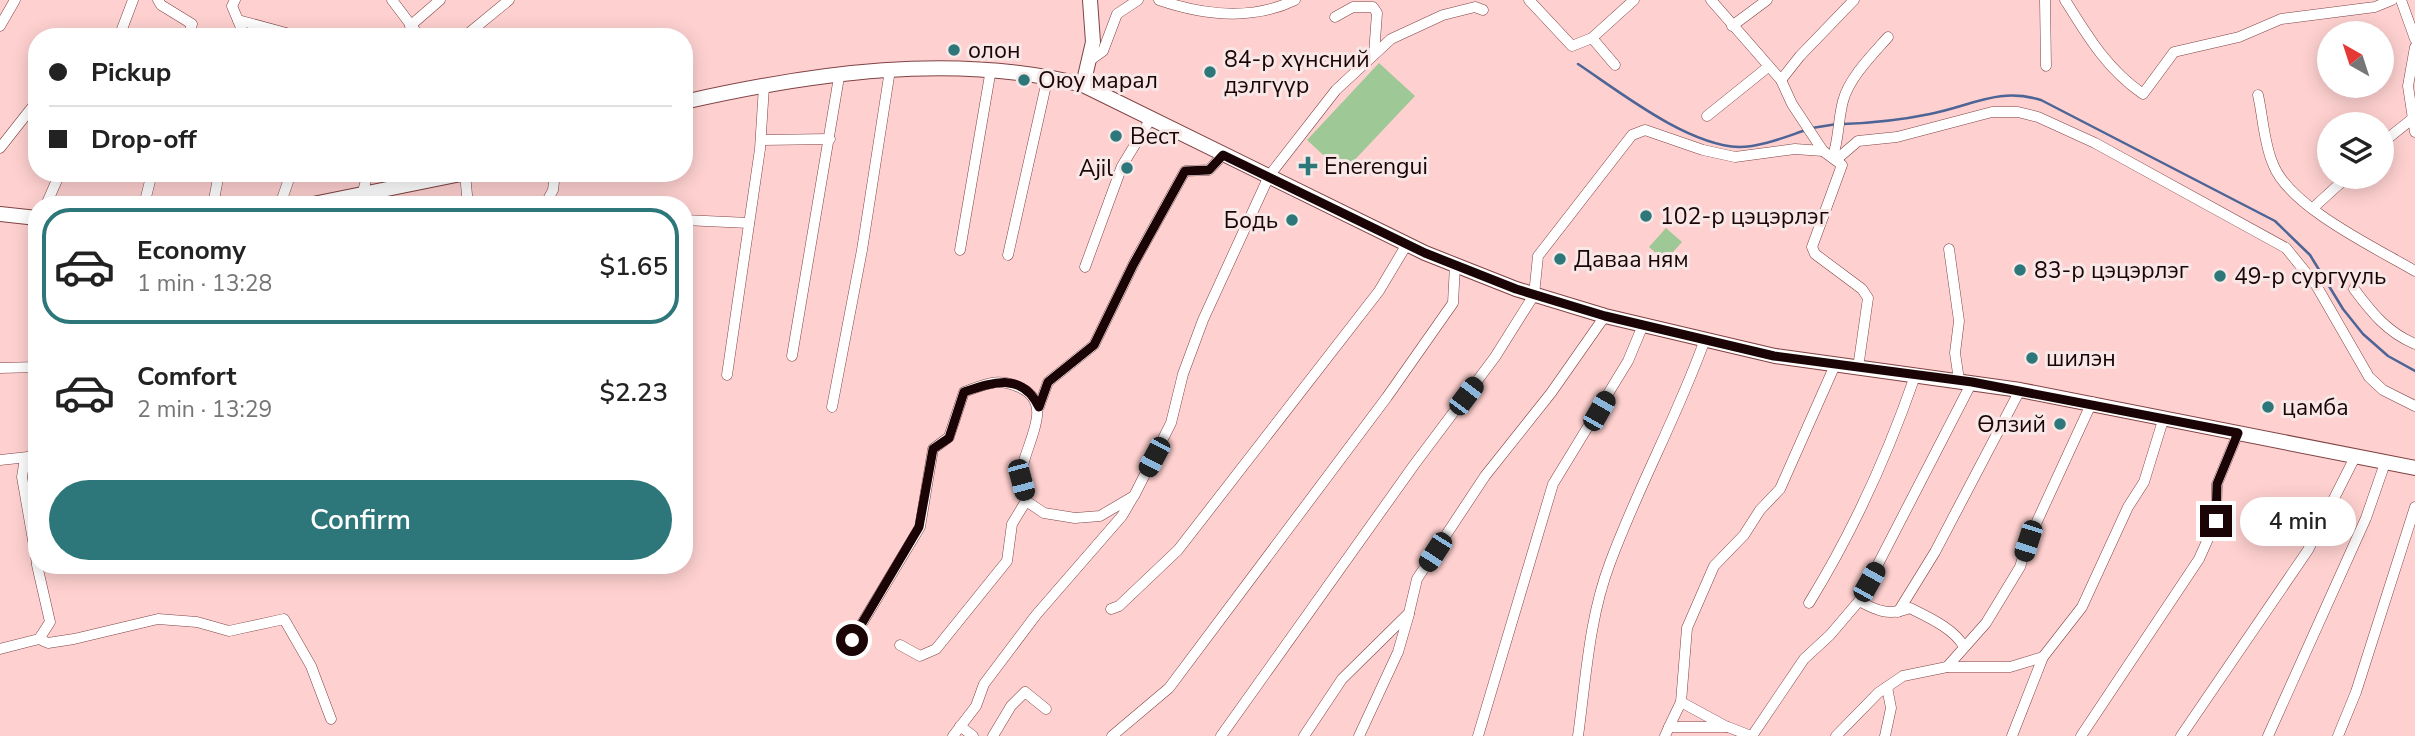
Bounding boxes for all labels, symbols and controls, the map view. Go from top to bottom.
north arrow [2317,21,2394,98]
map controls [2317,21,2394,189]
place label: олон [968,35,1021,66]
marker: олон [946,42,962,58]
place label: 84-р хүнсний дэлгүүр [1224,44,1370,101]
text: Pickup [91,55,171,90]
marker: 84-р хүнсний дэлгүүр [1202,64,1218,80]
place label: Оюу марал [1038,65,1158,96]
marker: Оюу марал [1016,72,1032,88]
button: layers [2317,112,2394,189]
place label: Вест [1130,121,1180,152]
text: Drop-off [91,122,197,157]
marker: Вест [1108,128,1124,144]
place label: Enerengui [1324,151,1428,182]
place label: Ajil [1079,153,1113,184]
marker: Enerengui [1298,156,1318,176]
marker: Ajil [1119,160,1135,176]
place label: 102-р цэцэрлэг [1660,201,1829,232]
place label: Бодь [1224,205,1278,236]
marker: 102-р цэцэрлэг [1638,208,1654,224]
marker: Бодь [1284,212,1300,228]
text: Economy [137,233,246,268]
icon: car [53,235,116,298]
place label: Даваа ням [1574,244,1689,275]
text: $1.65 [599,249,668,284]
marker: Даваа ням [1552,251,1568,267]
place label: 83-р цэцэрлэг [2034,255,2189,286]
place label: 49-р сургууль [2234,261,2386,292]
marker: 83-р цэцэрлэг [2012,262,2028,278]
text: 1 min · 13:28 [137,268,272,299]
marker: 49-р сургууль [2212,268,2228,284]
place label: шилэн [2046,343,2116,374]
marker: шилэн [2024,350,2040,366]
text: Comfort [137,359,237,394]
icon: car [53,361,116,424]
car [1445,373,1488,419]
text: $2.23 [599,375,668,410]
car [1580,388,1619,434]
place label: цамба [2282,392,2349,423]
text: 2 min · 13:29 [137,394,272,425]
marker: цамба [2260,399,2276,415]
place label: Өлзий [1977,409,2046,440]
marker: Өлзий [2052,416,2068,432]
car [1135,434,1174,480]
car [1006,457,1037,503]
button: Confirm [49,480,672,560]
callout: 4 min [2240,496,2356,546]
route end [2200,505,2232,537]
text: 4 min [2269,506,2327,537]
car [2012,518,2045,564]
car [1415,529,1456,575]
car [1850,559,1889,605]
route start [836,624,868,656]

